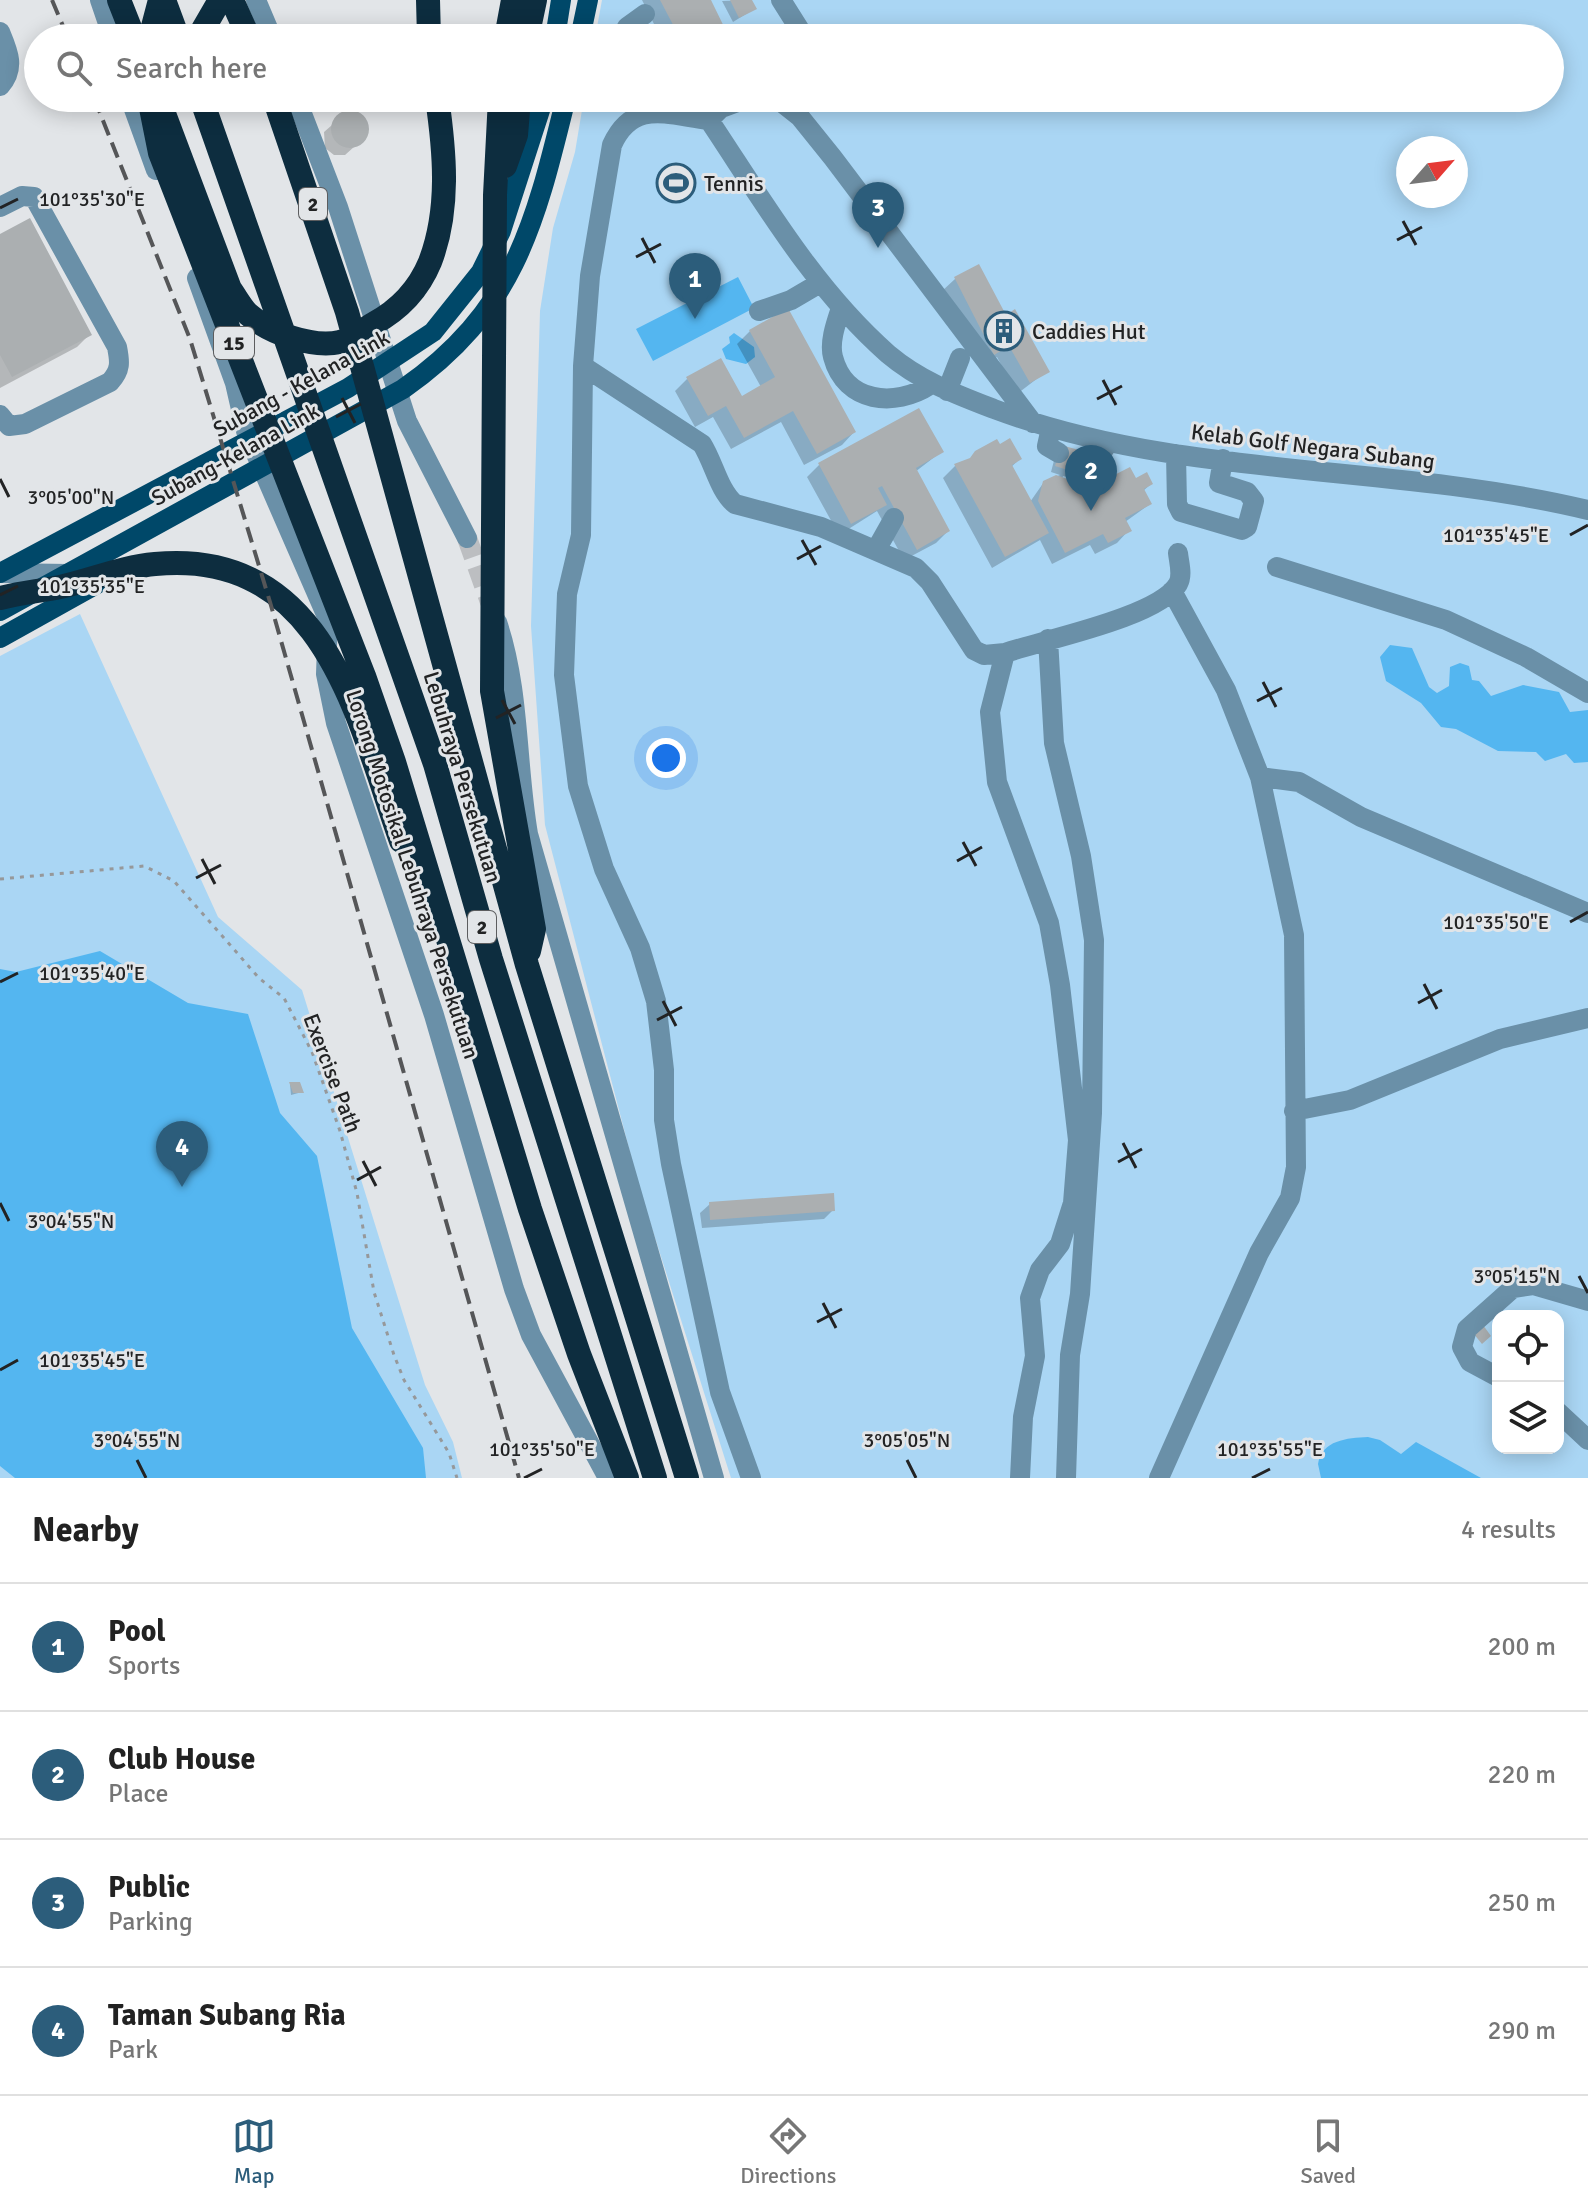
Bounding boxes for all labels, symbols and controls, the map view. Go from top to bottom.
search box [24,24,1564,112]
icon: search [52,46,96,90]
text: Search here [116,50,267,87]
north arrow [1396,136,1468,208]
sports icon: Tennis [655,162,697,204]
place label: Tennis [704,170,764,197]
pin: 3 [852,182,904,248]
text: 101°35'30"E [39,187,145,212]
road number: 2 [299,188,327,220]
pin: 1 [669,253,721,319]
building icon: Caddies Hut [983,310,1025,352]
place label: Caddies Hut [1032,318,1146,345]
street label: Subang - Kelana Link [208,324,394,443]
road number: 15 [214,327,254,359]
street label: Subang-Kelana Link [147,397,324,512]
street label: Kelab Golf Negara Subang [1190,418,1436,475]
pin: 2 [1065,445,1117,511]
text: 3°05'00"N [28,485,114,510]
text: 101°35'45"E [1443,523,1549,548]
text: 101°35'35"E [39,574,145,599]
street label: Lebuhraya Persekutuan [418,668,508,886]
street label: Lorong Motosikal Lebuhraya Persekutuan [340,686,485,1062]
your location [646,738,686,778]
text: 101°35'50"E [1443,910,1549,935]
road number: 2 [468,911,496,943]
text: 101°35'40"E [39,961,145,986]
street label: Exercise Path [297,1010,368,1137]
pin: 4 [156,1121,208,1187]
text: 3°04'55"N [28,1209,114,1234]
text: 3°05'15"N [1474,1264,1560,1289]
map controls [1492,1310,1564,1454]
button: locate [1492,1310,1564,1382]
text: 101°35'45"E [39,1348,145,1373]
button: layers [1492,1382,1564,1454]
text: 3°04'55"N [94,1428,180,1453]
text: 3°05'05"N [864,1428,950,1453]
text: 101°35'50"E [489,1437,595,1462]
text: 101°35'55"E [1217,1437,1323,1462]
text: Nearby [32,1509,139,1551]
text: 4 results [1461,1514,1556,1546]
text: Pool [108,1613,166,1650]
text: 1 [51,1631,65,1663]
text: 200 m [1487,1631,1556,1663]
text: Sports [108,1650,180,1682]
text: Club House [108,1741,255,1778]
text: 2 [51,1759,65,1791]
text: 220 m [1487,1759,1556,1791]
text: Place [108,1778,169,1810]
text: Public [108,1869,190,1906]
text: 3 [51,1887,65,1919]
text: 250 m [1487,1887,1556,1919]
text: Parking [108,1906,193,1938]
text: Taman Subang Ria [108,1997,346,2034]
text: 4 [51,2015,65,2047]
text: 290 m [1487,2015,1556,2047]
text: Park [108,2034,158,2066]
tab: Map [232,2114,276,2189]
tab: Directions [740,2114,836,2189]
tab: Saved [1301,2114,1356,2189]

